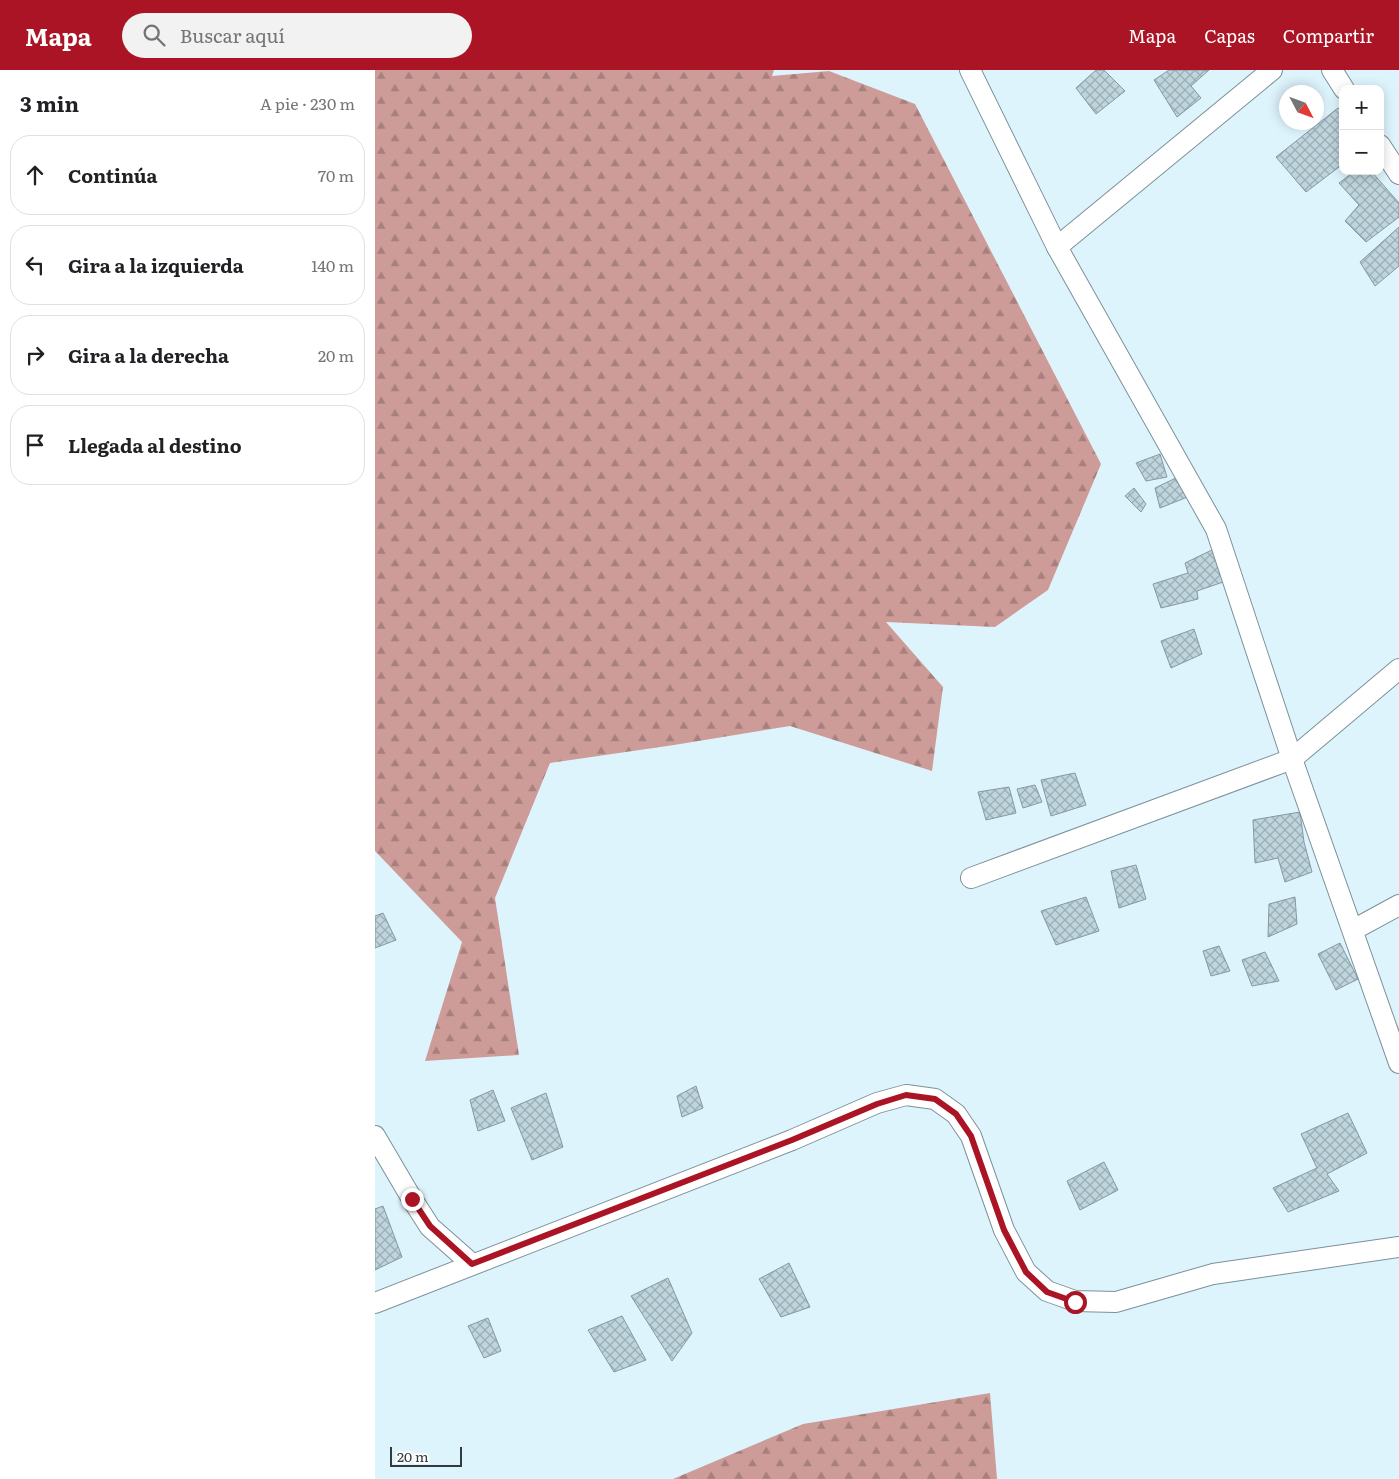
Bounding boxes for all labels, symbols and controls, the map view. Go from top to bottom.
search box [122,13,472,58]
text: Mapa [25,18,92,53]
icon: search [140,21,168,49]
text: Buscar aquí [180,21,285,49]
text: Mapa [1128,22,1176,49]
text: Capas [1204,22,1255,49]
text: Compartir [1283,22,1374,49]
north arrow [1279,85,1324,130]
map controls [1339,85,1384,175]
button: + [1339,85,1384,130]
text: 3 min [20,87,79,118]
text: A pie · 230 m [260,91,355,115]
button: − [1339,130,1384,175]
icon: ahead [21,161,49,189]
text: Continúa [68,161,158,189]
text: 70 m [318,163,354,187]
icon: left [21,251,49,279]
text: Gira a la izquierda [68,251,244,279]
text: 140 m [311,253,354,277]
icon: right [21,341,49,369]
text: Gira a la derecha [68,341,229,369]
text: 20 m [318,343,354,367]
icon: arrive [21,431,49,459]
text: Llegada al destino [68,431,242,459]
route end [401,1188,424,1211]
route start [1064,1291,1087,1314]
scale bar [390,1444,463,1467]
text: 20 m [397,1446,429,1466]

